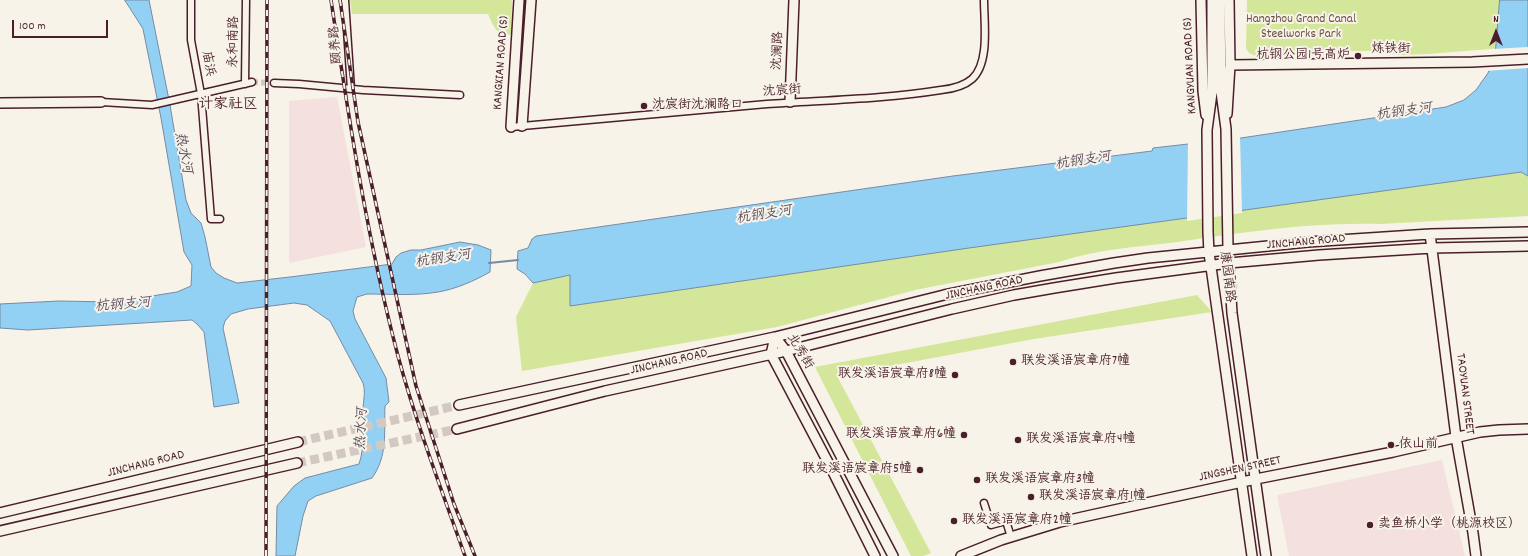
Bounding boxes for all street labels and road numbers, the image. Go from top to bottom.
street label: 永和南路 [227,16,243,68]
street label: KANGXIAN ROAD (S) [491,16,513,110]
street label: KANGYUAN ROAD (S) [1181,17,1201,115]
street label: 颐养路 [328,25,346,65]
street label: 沈澜路 [770,31,788,71]
street label: 炼铁街 [1372,42,1410,58]
street label: 庙浜 [197,50,217,78]
street label: 沈宸街 [762,83,802,101]
street label: JINCHANG ROAD [1266,232,1346,254]
street label: 康园南路 [1215,250,1237,304]
street label: JINCHANG ROAD [944,273,1024,305]
street label: 北秀街 [782,331,816,373]
street label: JINCHANG ROAD [629,347,709,379]
street label: TAOYUAN STREET [1451,353,1477,435]
street label: JINCHANG ROAD [106,448,186,482]
street label: JINGSHEN STREET [1197,454,1283,486]

